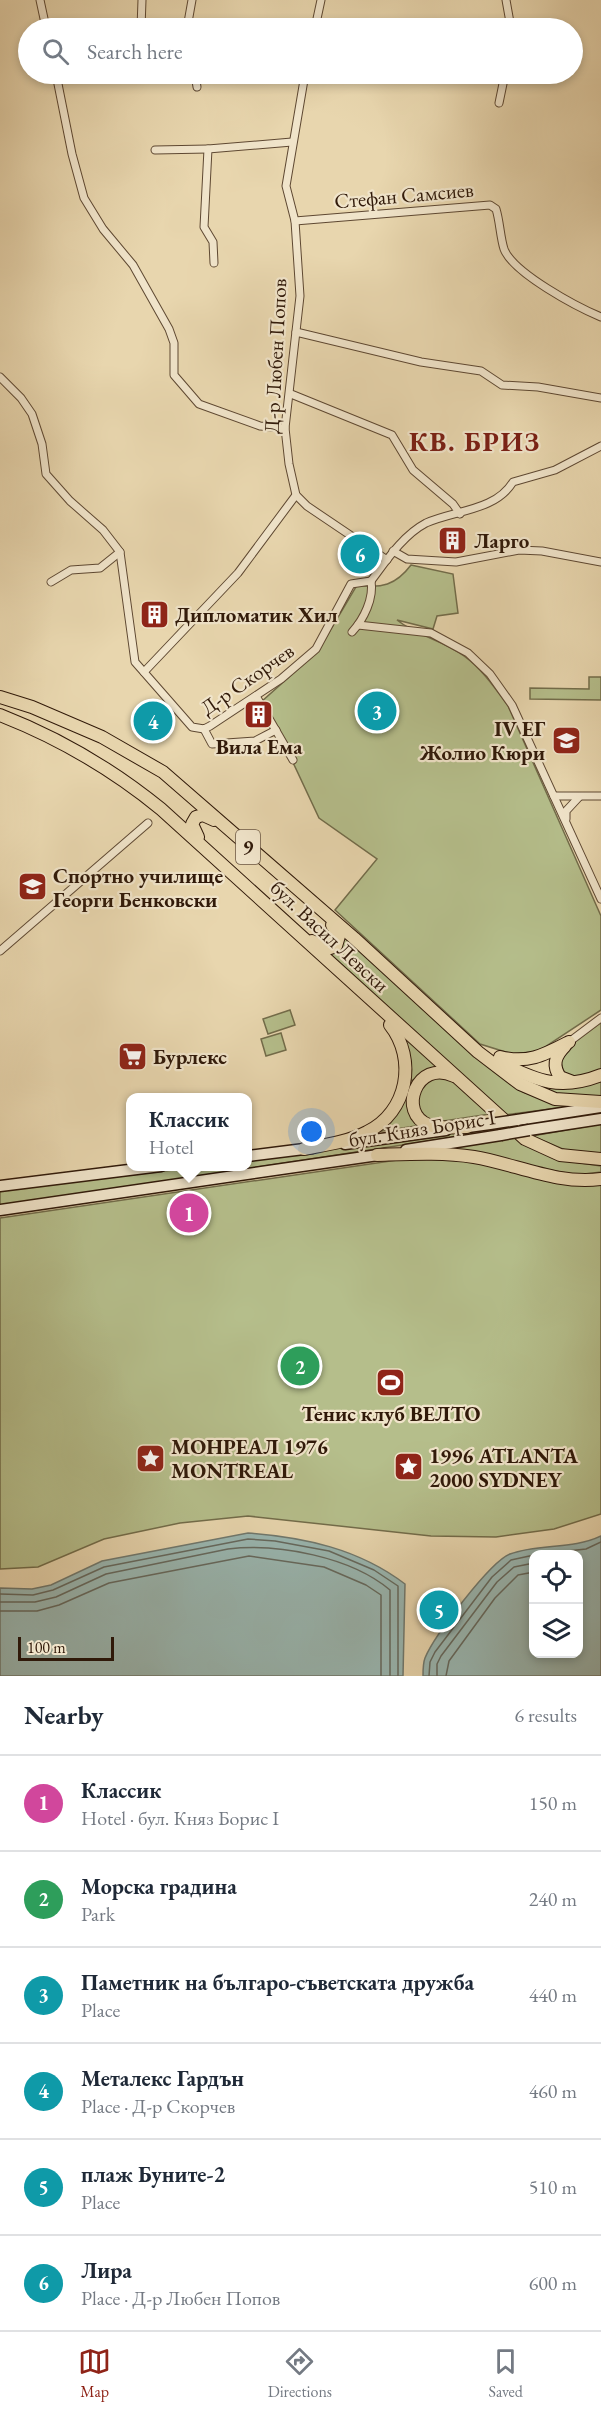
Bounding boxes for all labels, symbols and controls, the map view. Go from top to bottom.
search box [18,18,583,84]
icon: search [39,35,72,68]
text: Search here [87,37,182,66]
street label: Стефан Самсиев [333,175,475,215]
street label: Д-р Любен Попов [257,278,293,434]
district label: КВ. БРИЗ [409,424,541,459]
building icon: Ларго [437,524,469,556]
place label: Ларго [474,527,530,554]
pin: 6 [340,532,380,576]
building icon: Дипломатик Хил [138,598,170,630]
place label: Дипломатик Хил [175,601,338,628]
street label: Д-р Скорчев [195,637,299,721]
pin: 3 [358,688,397,734]
pin: 4 [134,698,172,744]
building icon: Вила Ема [243,699,275,731]
place label: IV ЕГ Жолио Кюри [419,715,546,766]
school or university icon: IV ЕГ Жолио Кюри [550,724,582,756]
place label: Вила Ема [216,733,303,760]
road number: 9 [236,830,260,864]
place label: Спортно училище Георги Бенковски [53,862,224,913]
school or university icon: Спортно училище Георги Бенковски [16,871,48,903]
street label: бул. Васил Левски [265,874,395,998]
supermarket icon: Бурлекс [116,1040,148,1072]
place label: Бурлекс [153,1043,227,1070]
popup [126,1093,252,1171]
street label: бул. Княз Борис I [347,1103,497,1153]
text: Классик [149,1105,229,1134]
your location [297,1117,326,1146]
text: Hotel [149,1134,194,1160]
pin: 1 [170,1190,208,1236]
pin: 2 [280,1344,320,1388]
sports icon: Тенис клуб ВЕЛТО [375,1366,407,1398]
place label: Тенис клуб ВЕЛТО [301,1400,481,1427]
place label: МОНРЕАЛ 1976 MONTREAL [171,1433,328,1484]
place icon: МОНРЕАЛ 1976 MONTREAL [134,1442,166,1474]
place label: 1996 ATLANTA 2000 SYDNEY [429,1442,579,1493]
place icon: 1996 ATLANTA 2000 SYDNEY [392,1451,424,1483]
map controls [529,1550,583,1658]
button: locate [529,1550,583,1604]
pin: 5 [420,1588,458,1632]
button: layers [529,1604,583,1658]
scale bar [18,1634,114,1662]
text: 100 m [27,1637,66,1658]
text: Nearby [24,1698,104,1732]
text: 6 results [514,1702,577,1728]
text: Классик [81,1776,161,1805]
text: 1 [38,1790,49,1816]
text: 150 m [529,1790,577,1816]
text: Hotel · бул. Княз Борис I [81,1805,279,1831]
text: Морска градина [81,1872,237,1901]
text: 2 [38,1886,49,1912]
text: 240 m [529,1886,577,1912]
text: Park [81,1901,115,1927]
text: Паметник на българо-съветската дружба [81,1968,474,1997]
text: 3 [38,1982,49,2008]
text: 440 m [529,1982,577,2008]
text: Place [81,1997,120,2023]
text: Металекс Гардън [81,2064,244,2093]
text: 4 [38,2078,49,2104]
text: 460 m [529,2078,577,2104]
text: Place · Д-р Скорчев [81,2093,235,2119]
text: плаж Буните-2 [81,2160,225,2189]
text: 5 [38,2174,49,2200]
text: 510 m [529,2174,577,2200]
text: Place [81,2189,120,2215]
text: Лира [81,2256,132,2285]
text: 6 [38,2270,49,2296]
text: 600 m [529,2270,577,2296]
text: Place · Д-р Любен Попов [81,2285,280,2311]
tab: Map [78,2345,111,2402]
tab: Directions [268,2345,332,2402]
tab: Saved [488,2345,523,2402]

